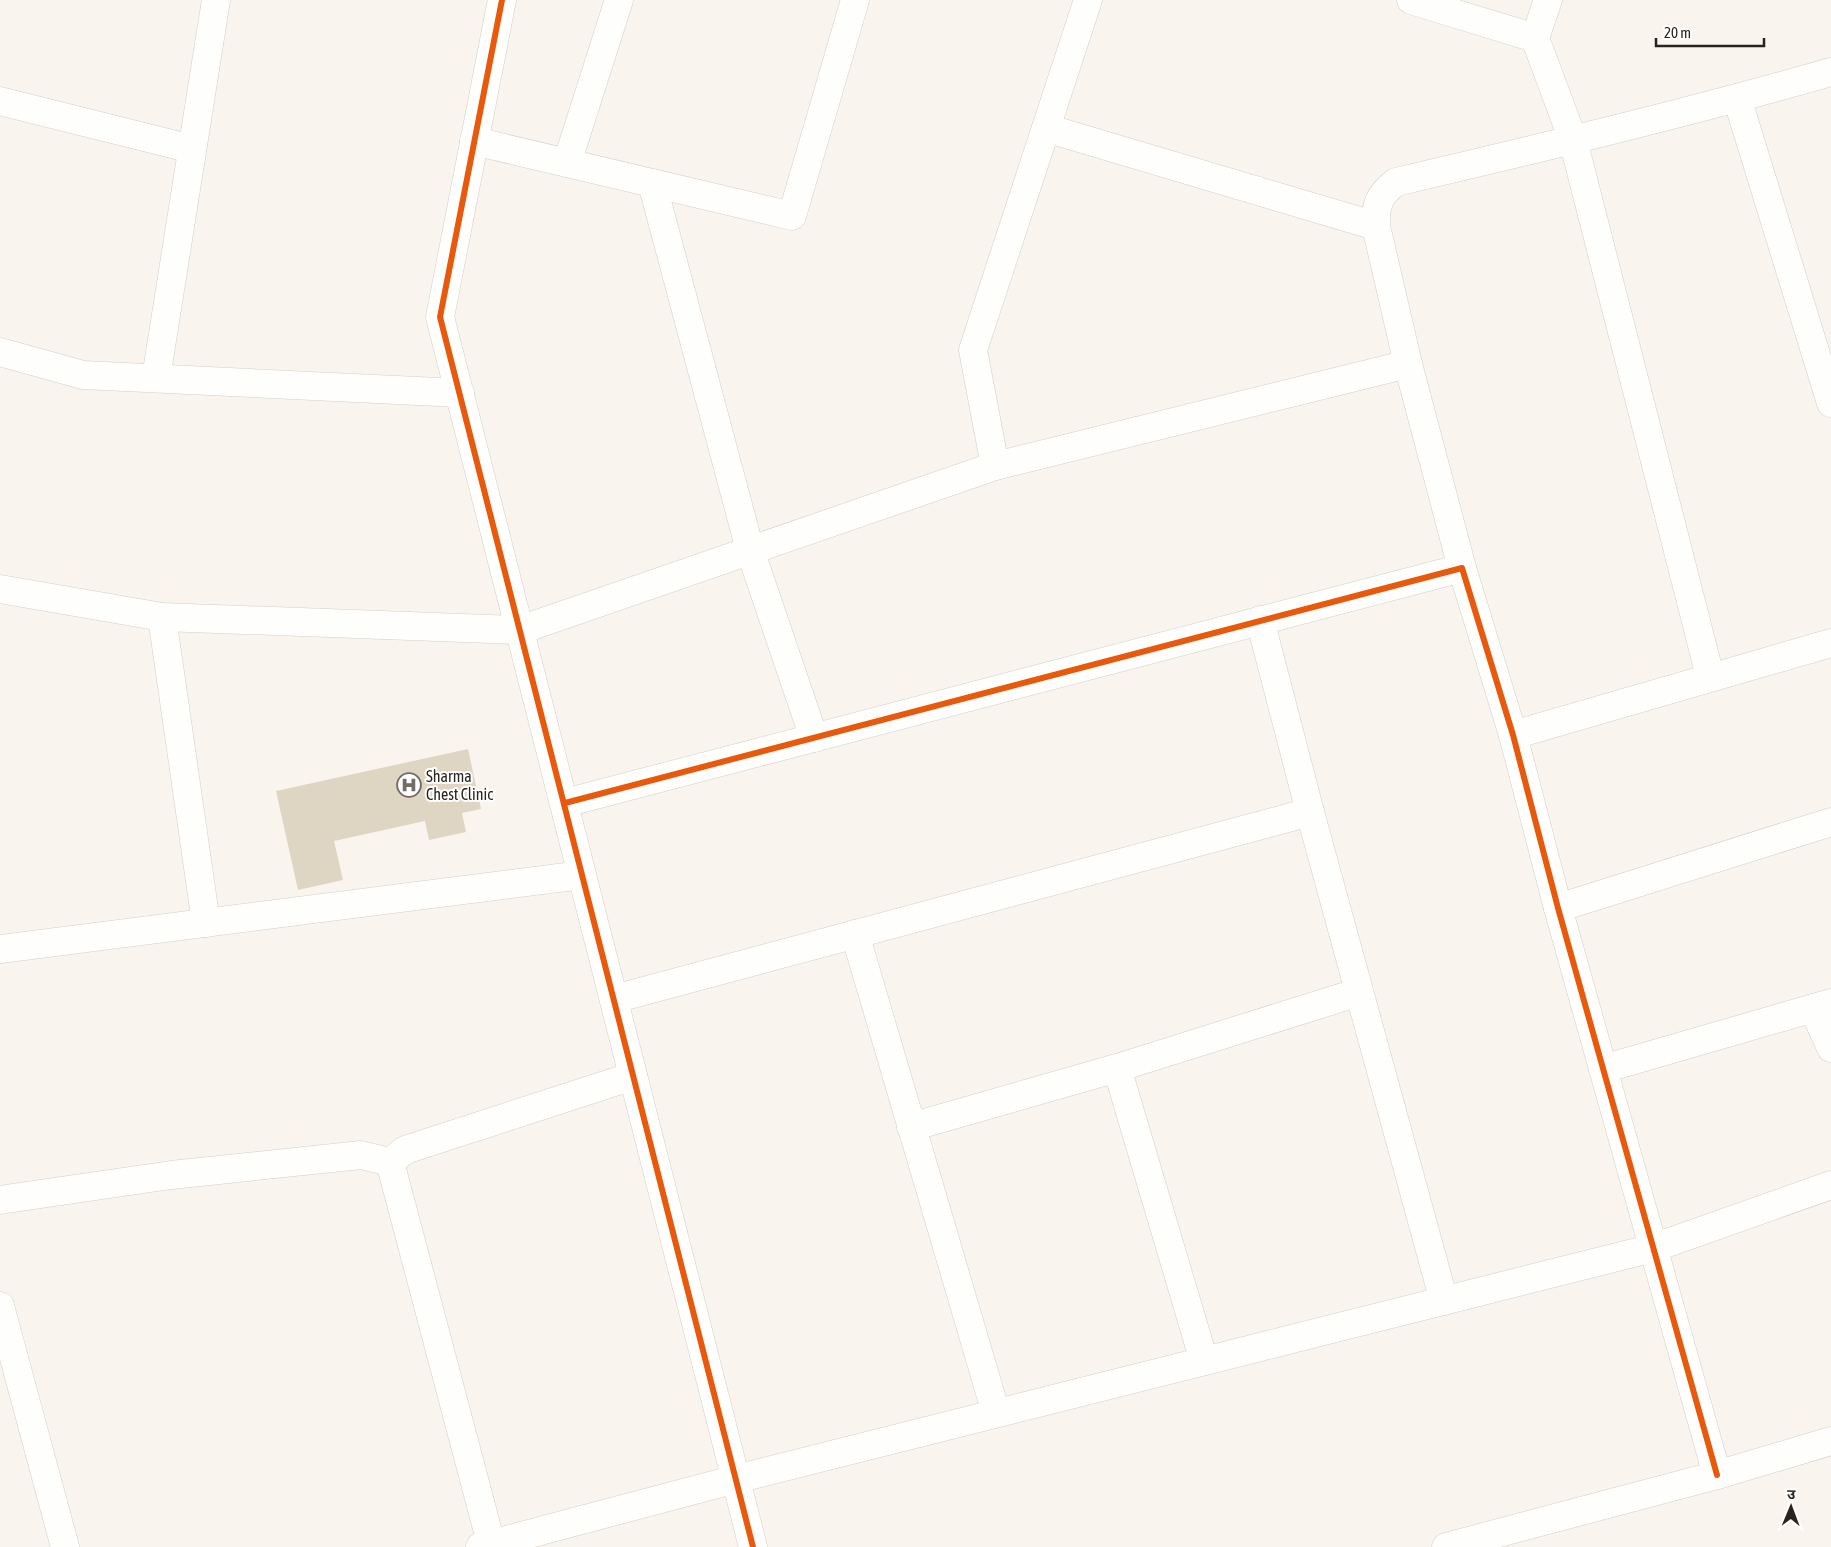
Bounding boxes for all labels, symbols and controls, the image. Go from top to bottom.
scale bar [1656,15,1764,47]
text: 20 m [1664,24,1691,41]
place label: Sharma Chest Clinic [426,767,493,803]
hospital icon: Sharma Chest Clinic [396,772,422,798]
north arrow [1766,1482,1816,1532]
text: उ [1787,1486,1796,1502]

